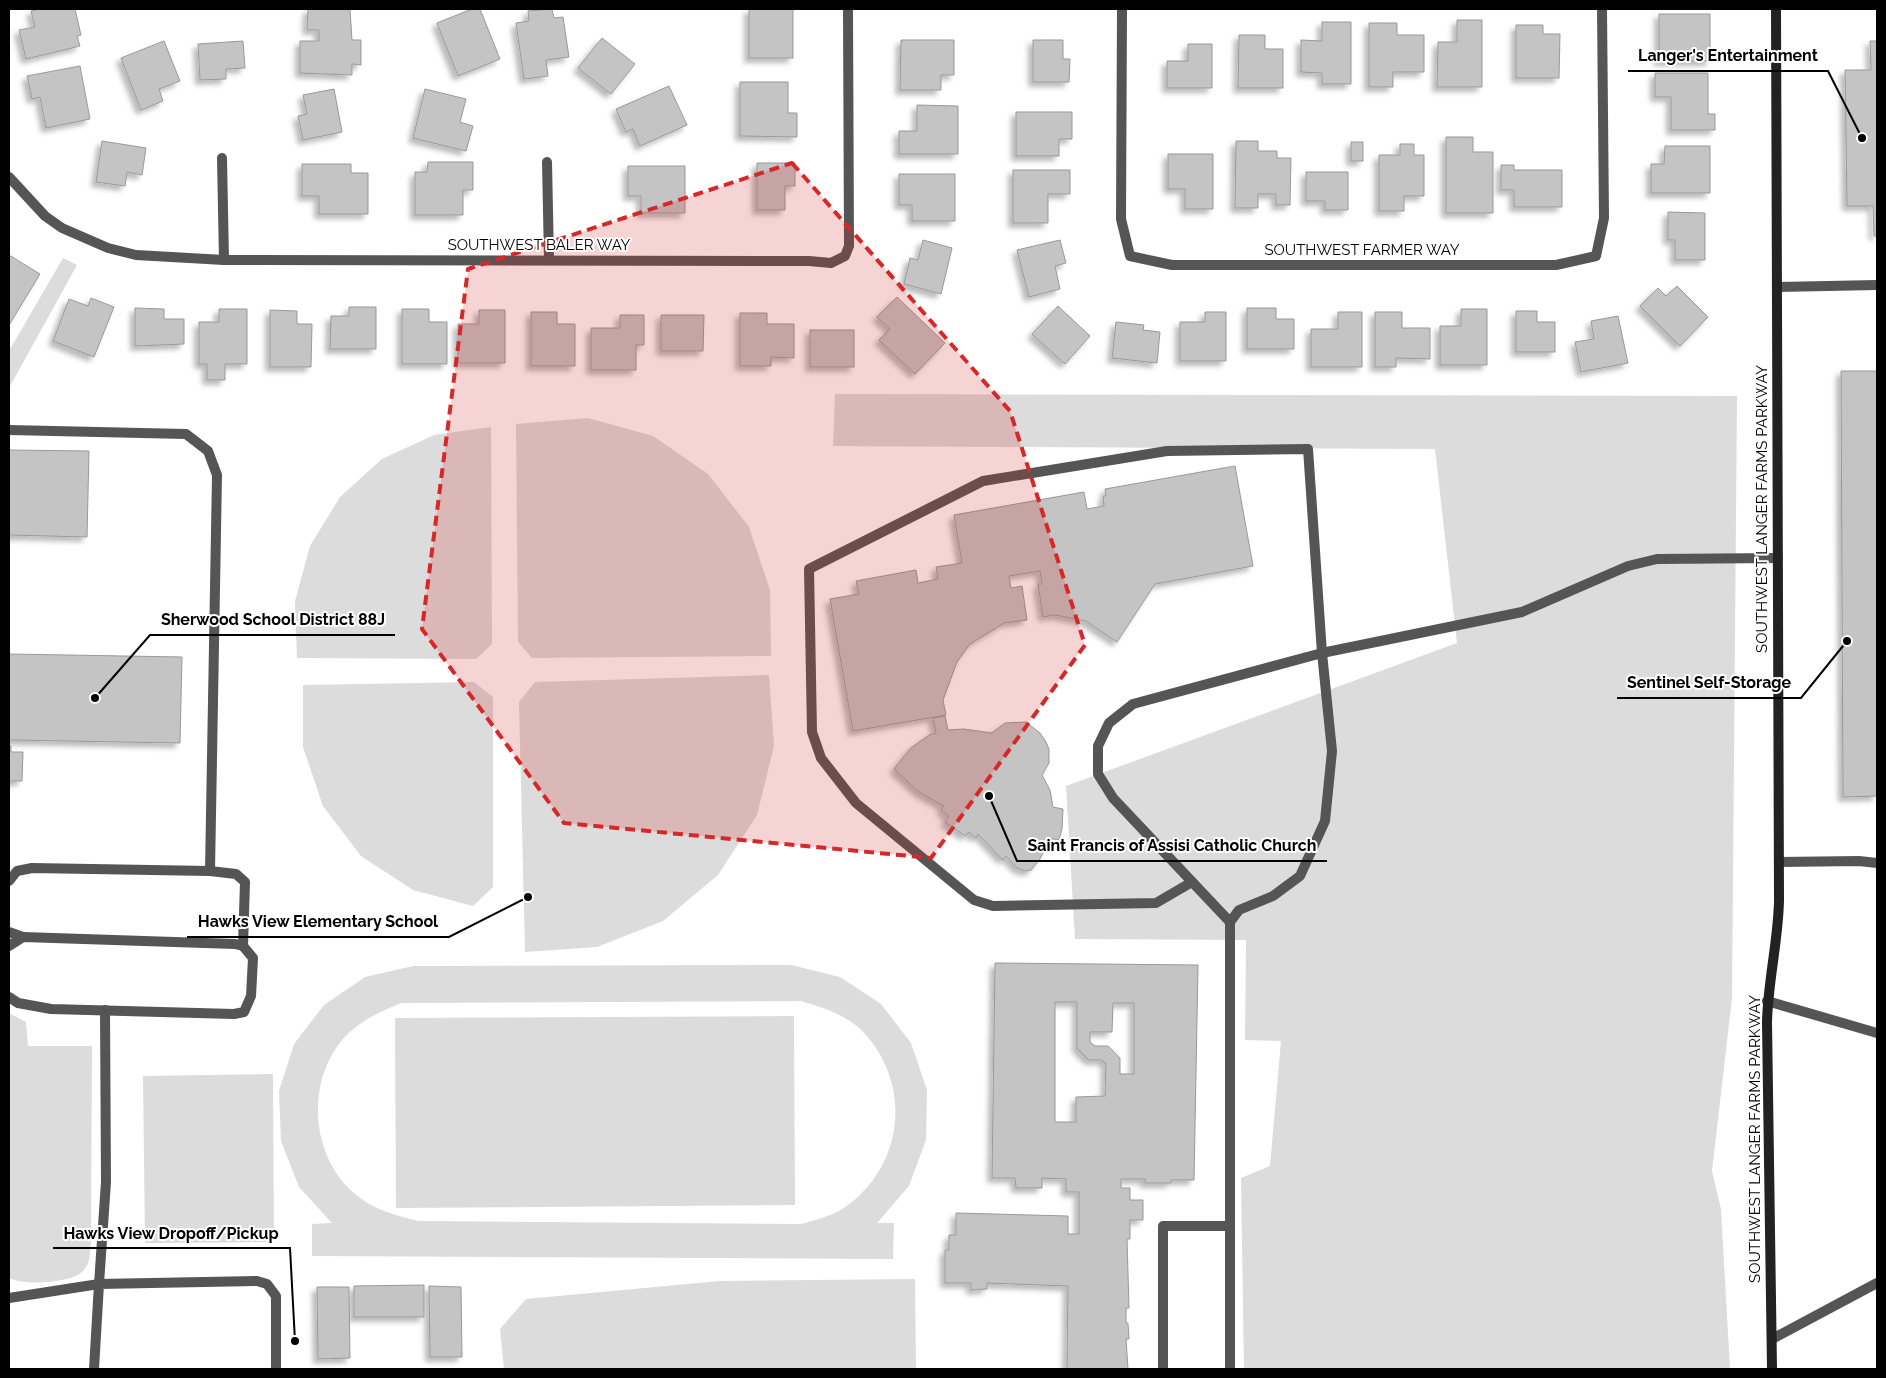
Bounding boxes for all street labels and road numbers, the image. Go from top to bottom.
street label: SOUTHWEST BALER WAY [448,236,631,254]
street label: SOUTHWEST FARMER WAY [1264,241,1460,259]
street label: SOUTHWEST LANGER FARMS PARKWAY [1753,365,1771,653]
street label: SOUTHWEST LANGER FARMS PARKWAY [1746,995,1764,1283]

